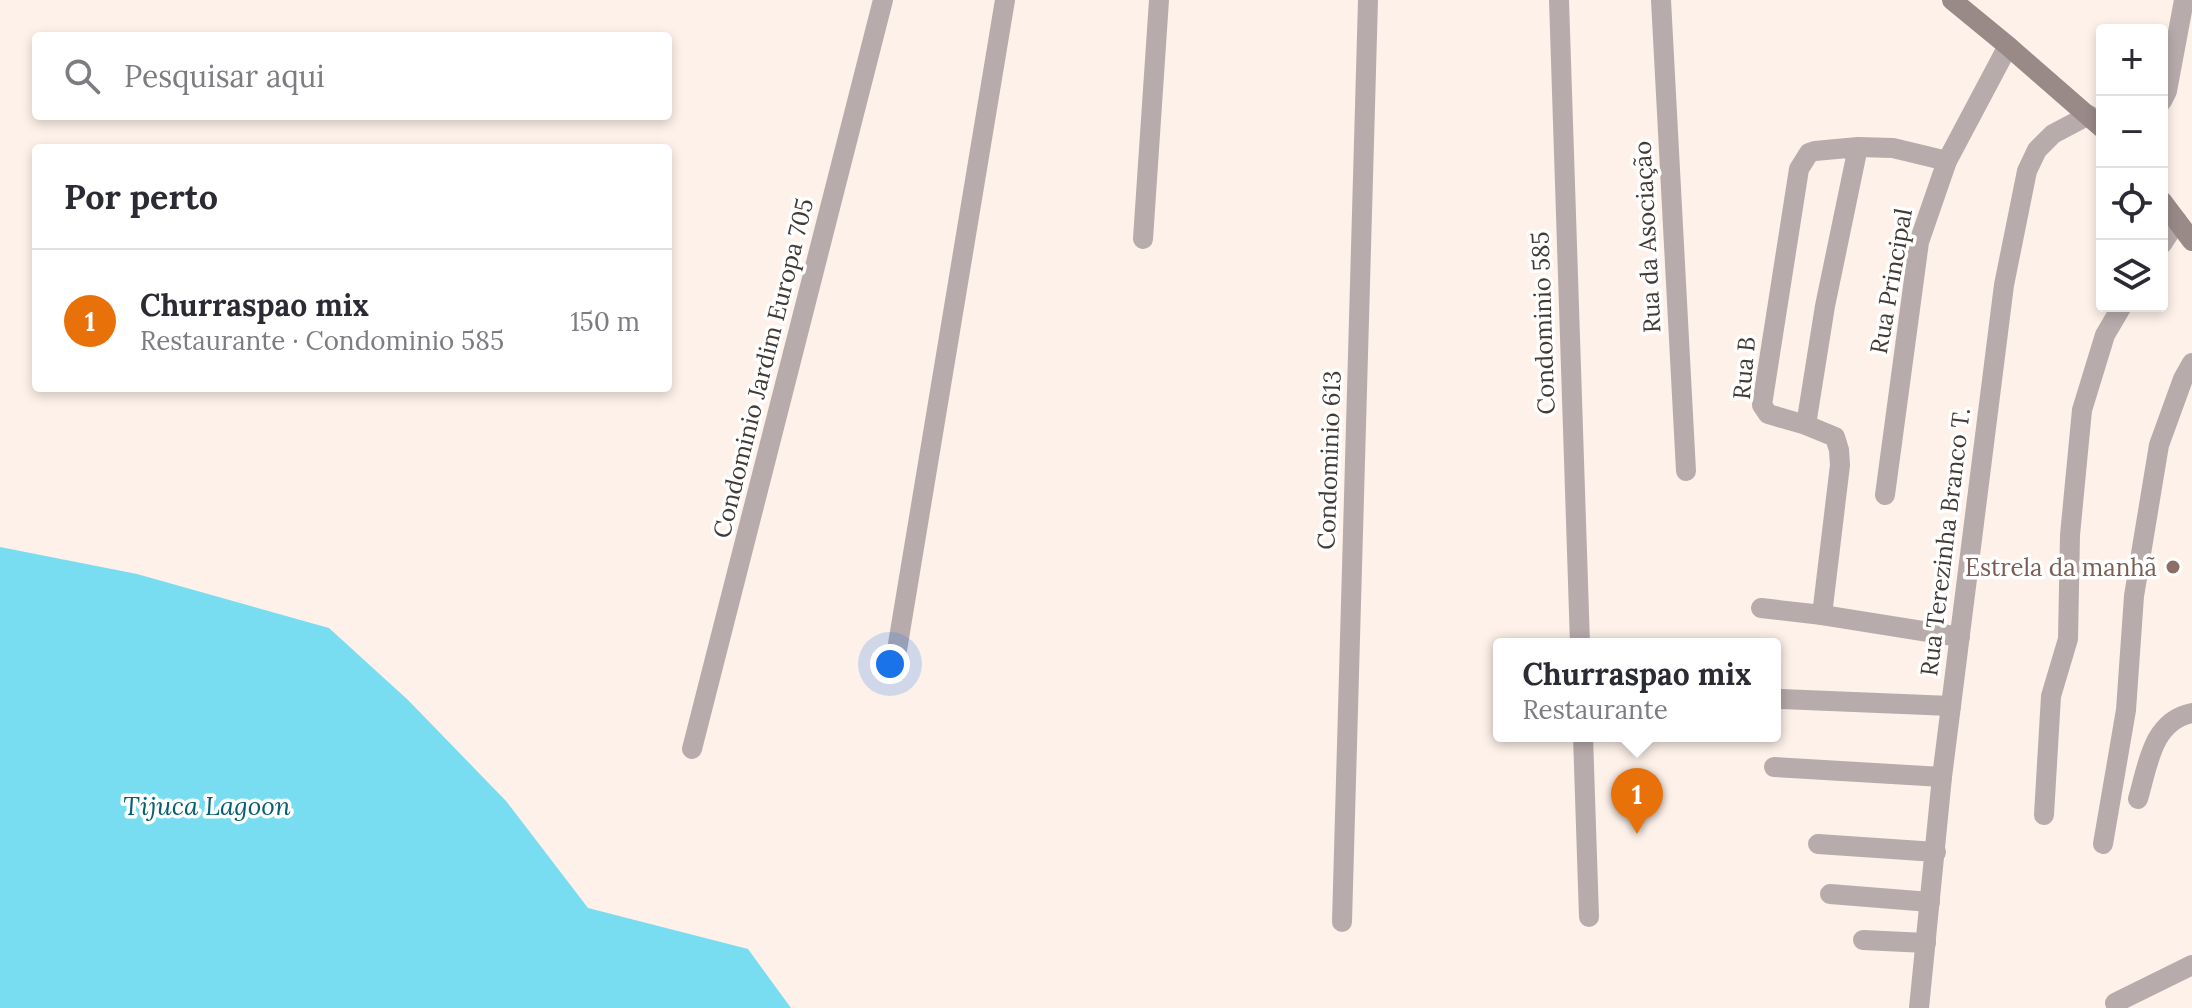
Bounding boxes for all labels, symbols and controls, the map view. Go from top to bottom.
map controls [2096,24,2168,312]
button: + [2096,24,2168,96]
search box [32,32,672,120]
icon: search [60,54,104,98]
text: Pesquisar aqui [124,57,325,95]
button: − [2096,96,2168,168]
street label: Rua da Asociação [1626,140,1668,334]
button: locate [2096,168,2168,240]
text: Por perto [64,175,218,218]
street label: Condominio Jardim Europa 705 [706,195,820,541]
street label: Rua Principal [1863,206,1919,356]
street label: Condominio 585 [1524,231,1562,415]
button: layers [2096,240,2168,312]
text: Churraspao mix [140,286,369,324]
text: 1 [85,305,95,338]
text: 150 m [570,305,640,338]
text: Restaurante · Condominio 585 [140,324,504,357]
street label: Rua B [1726,335,1762,401]
street label: Condominio 613 [1310,370,1348,550]
street label: Rua Terezinha Branco T. [1913,406,1977,678]
place label: Estrela da manhã [1965,552,2157,583]
marker: Estrela da manhã [2164,558,2182,576]
popup [1493,638,1781,742]
your location [870,644,910,684]
text: Churraspao mix [1522,655,1752,693]
text: Restaurante [1522,693,1668,726]
pin: 1 [1611,768,1663,834]
water label: Tijuca Lagoon [123,789,291,822]

